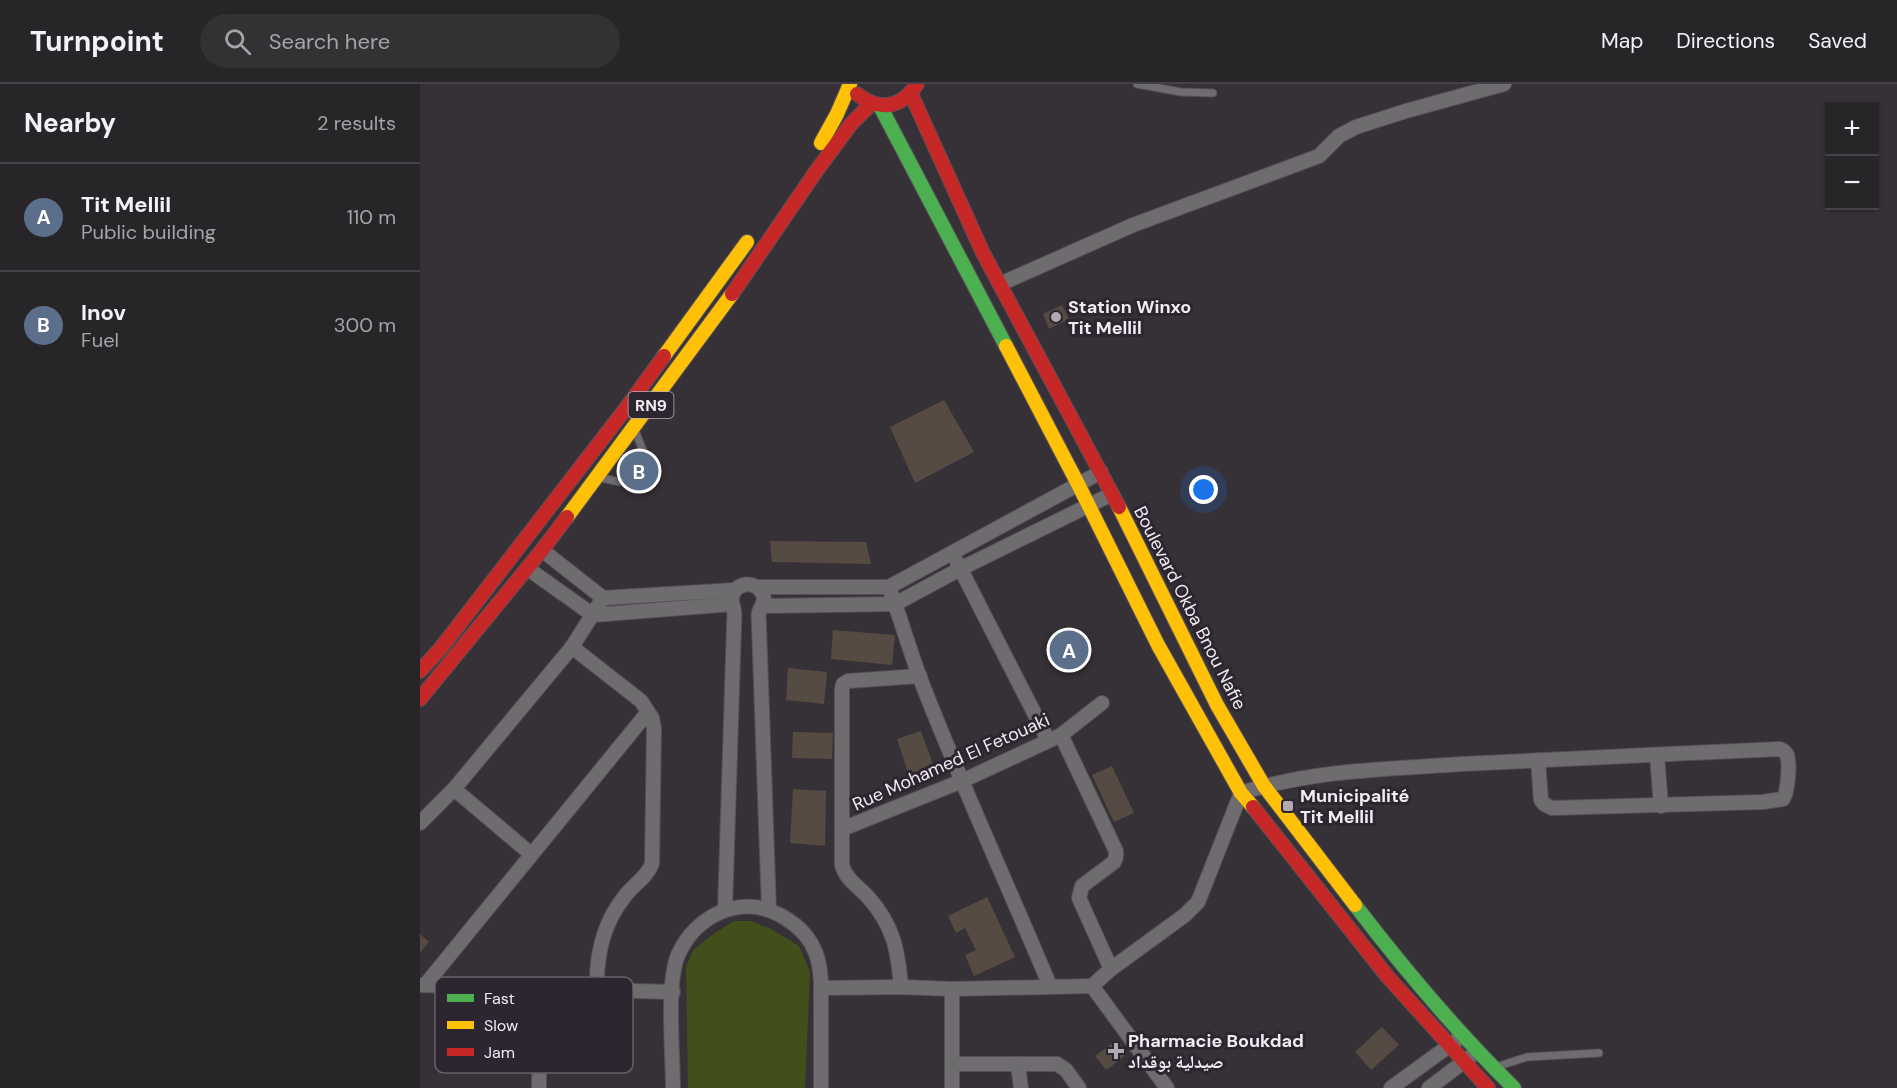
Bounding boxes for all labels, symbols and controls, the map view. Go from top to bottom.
search box [200,14,620,68]
text: Turnpoint [30,23,164,60]
icon: search [221,25,254,58]
text: Search here [269,27,390,56]
text: Map [1601,27,1643,55]
text: Directions [1676,27,1775,55]
text: Saved [1808,27,1867,55]
map controls [1825,102,1879,210]
button: + [1825,102,1879,156]
text: Nearby [24,106,116,140]
text: 2 results [317,110,396,136]
button: − [1825,156,1879,210]
text: Tit Mellil [81,190,171,219]
text: A [36,204,51,230]
text: 110 m [347,204,396,230]
text: Public building [81,219,216,245]
place label: Station Winxo Tit Mellil [1068,295,1191,340]
text: Inov [81,298,126,327]
marker: Station Winxo Tit Mellil [1049,310,1063,324]
text: B [37,312,50,338]
text: 300 m [334,312,396,338]
text: Fuel [81,327,119,353]
road number: RN9 [628,392,674,418]
pin: B [620,448,658,494]
your location [1189,475,1218,504]
street label: Boulevard Okba Bnou Nafie [1128,502,1252,714]
pin: A [1050,628,1088,672]
street label: Rue Mohamed El Fetouaki [849,708,1053,816]
place label: Municipalité Tit Mellil [1300,784,1410,829]
marker: Municipalité Tit Mellil [1281,799,1295,813]
legend [435,977,633,1073]
text: Fast [484,988,515,1009]
text: Slow [484,1015,518,1036]
place label: Pharmacie Boukdad صيدلية بوقداد [1128,1029,1304,1074]
text: Jam [484,1042,515,1063]
marker: Pharmacie Boukdad صيدلية بوقداد [1109,1044,1123,1058]

